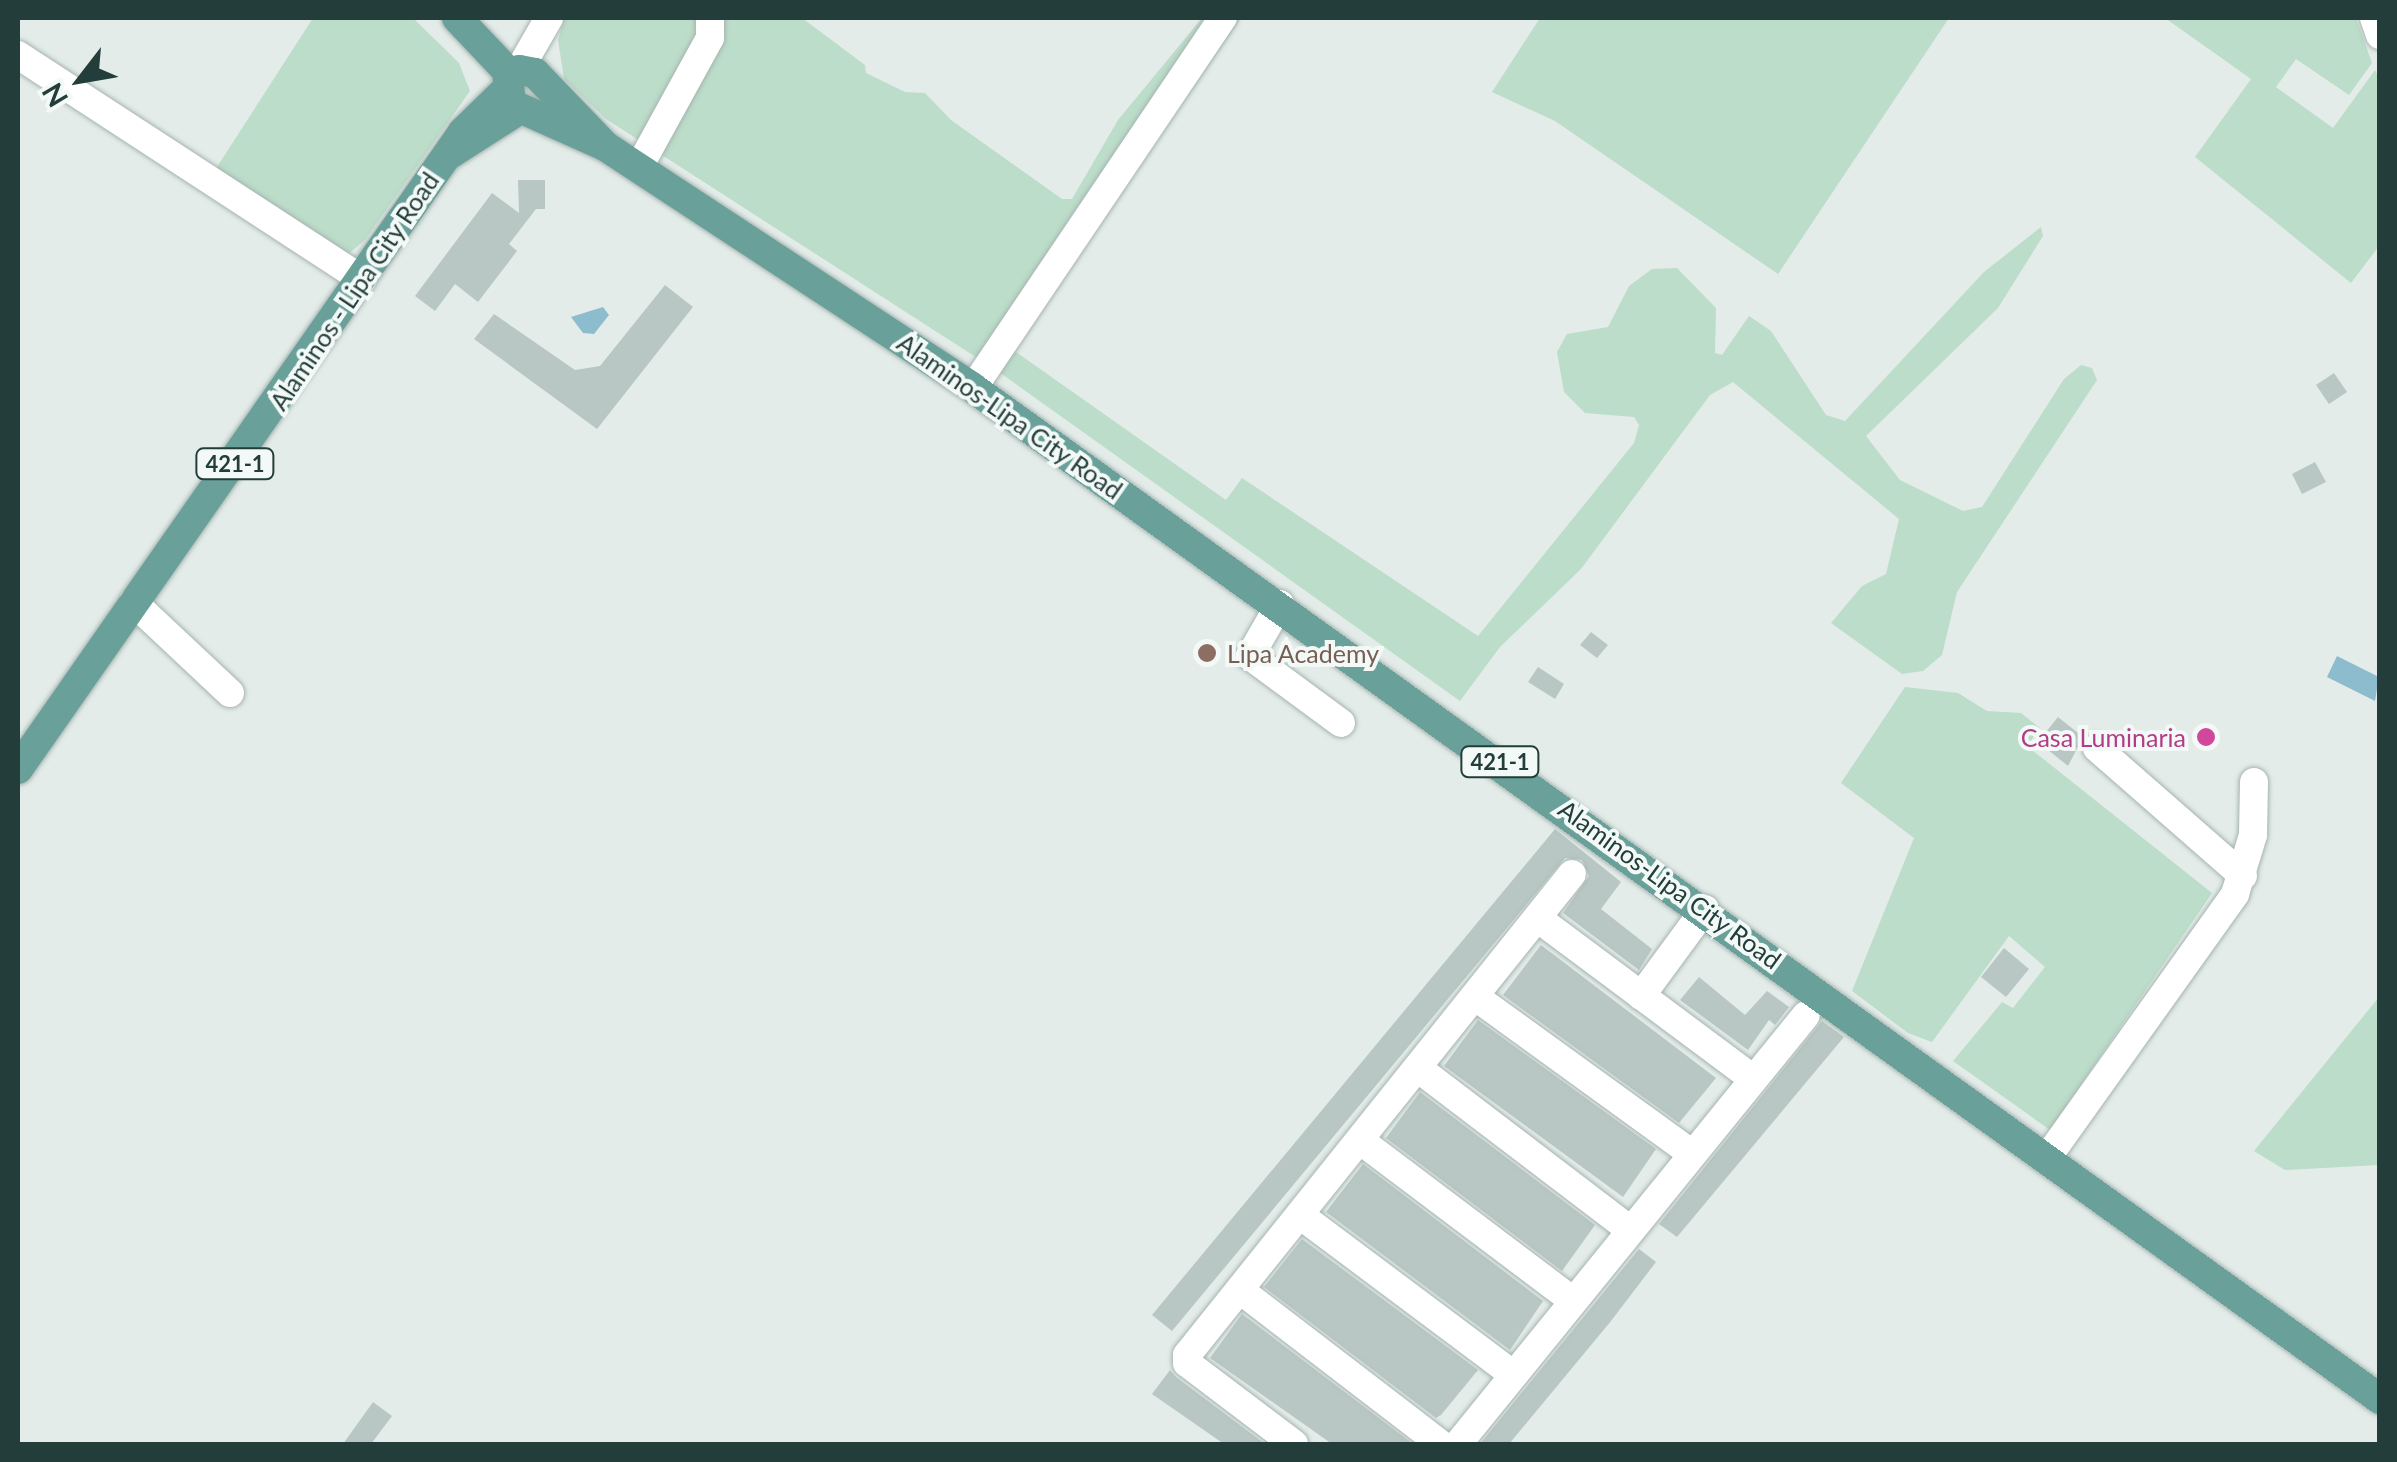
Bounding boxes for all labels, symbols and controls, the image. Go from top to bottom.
north arrow [30,30,130,130]
text: N [34,77,74,113]
street label: Alaminos - Lipa City Road [263,166,445,416]
street label: Alaminos-Lipa City Road [892,327,1128,505]
road number: 421-1 [195,447,275,481]
place label: Lipa Academy [1227,638,1380,668]
marker: Lipa Academy [1196,642,1218,664]
place label: Casa Luminaria [2021,722,2186,752]
marker: Casa Luminaria [2195,726,2217,748]
road number: 421-1 [1460,745,1540,779]
street label: Alaminos-Lipa City Road [1553,793,1787,975]

